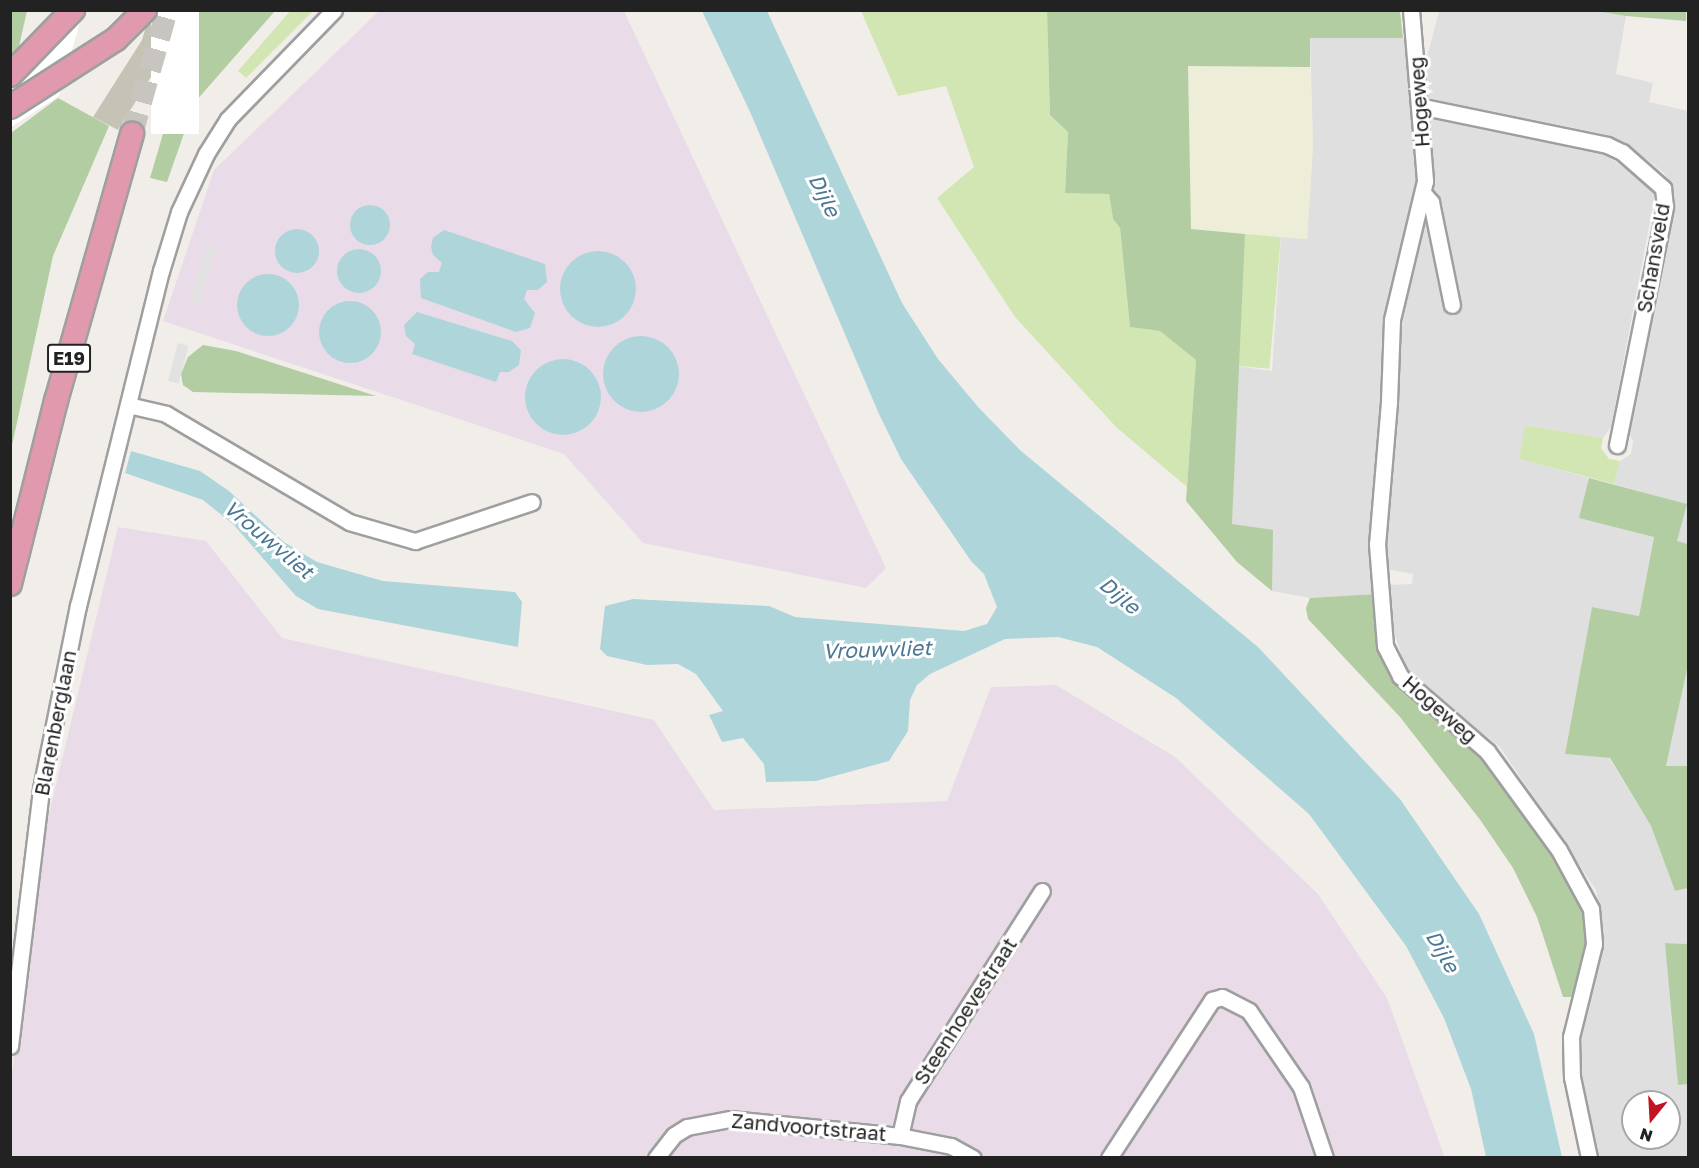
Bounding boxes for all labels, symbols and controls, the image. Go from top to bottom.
street label: Hogeweg [1404,56,1434,148]
water label: Dijle [804,169,846,221]
street label: Schansveld [1632,201,1674,315]
road number: E19 [46,343,92,373]
water label: Vrouwvliet [219,494,319,584]
water label: Dijle [1095,571,1145,619]
water label: Vrouwvliet [822,635,932,663]
street label: Blarenberglaan [29,648,81,798]
street label: Hogeweg [1398,670,1482,748]
water label: Dijle [1421,925,1465,977]
street label: Steenhoevestraat [909,933,1021,1089]
north arrow [1621,1090,1681,1150]
street label: Zandvoortstraat [731,1108,887,1146]
text: N [1637,1124,1655,1147]

